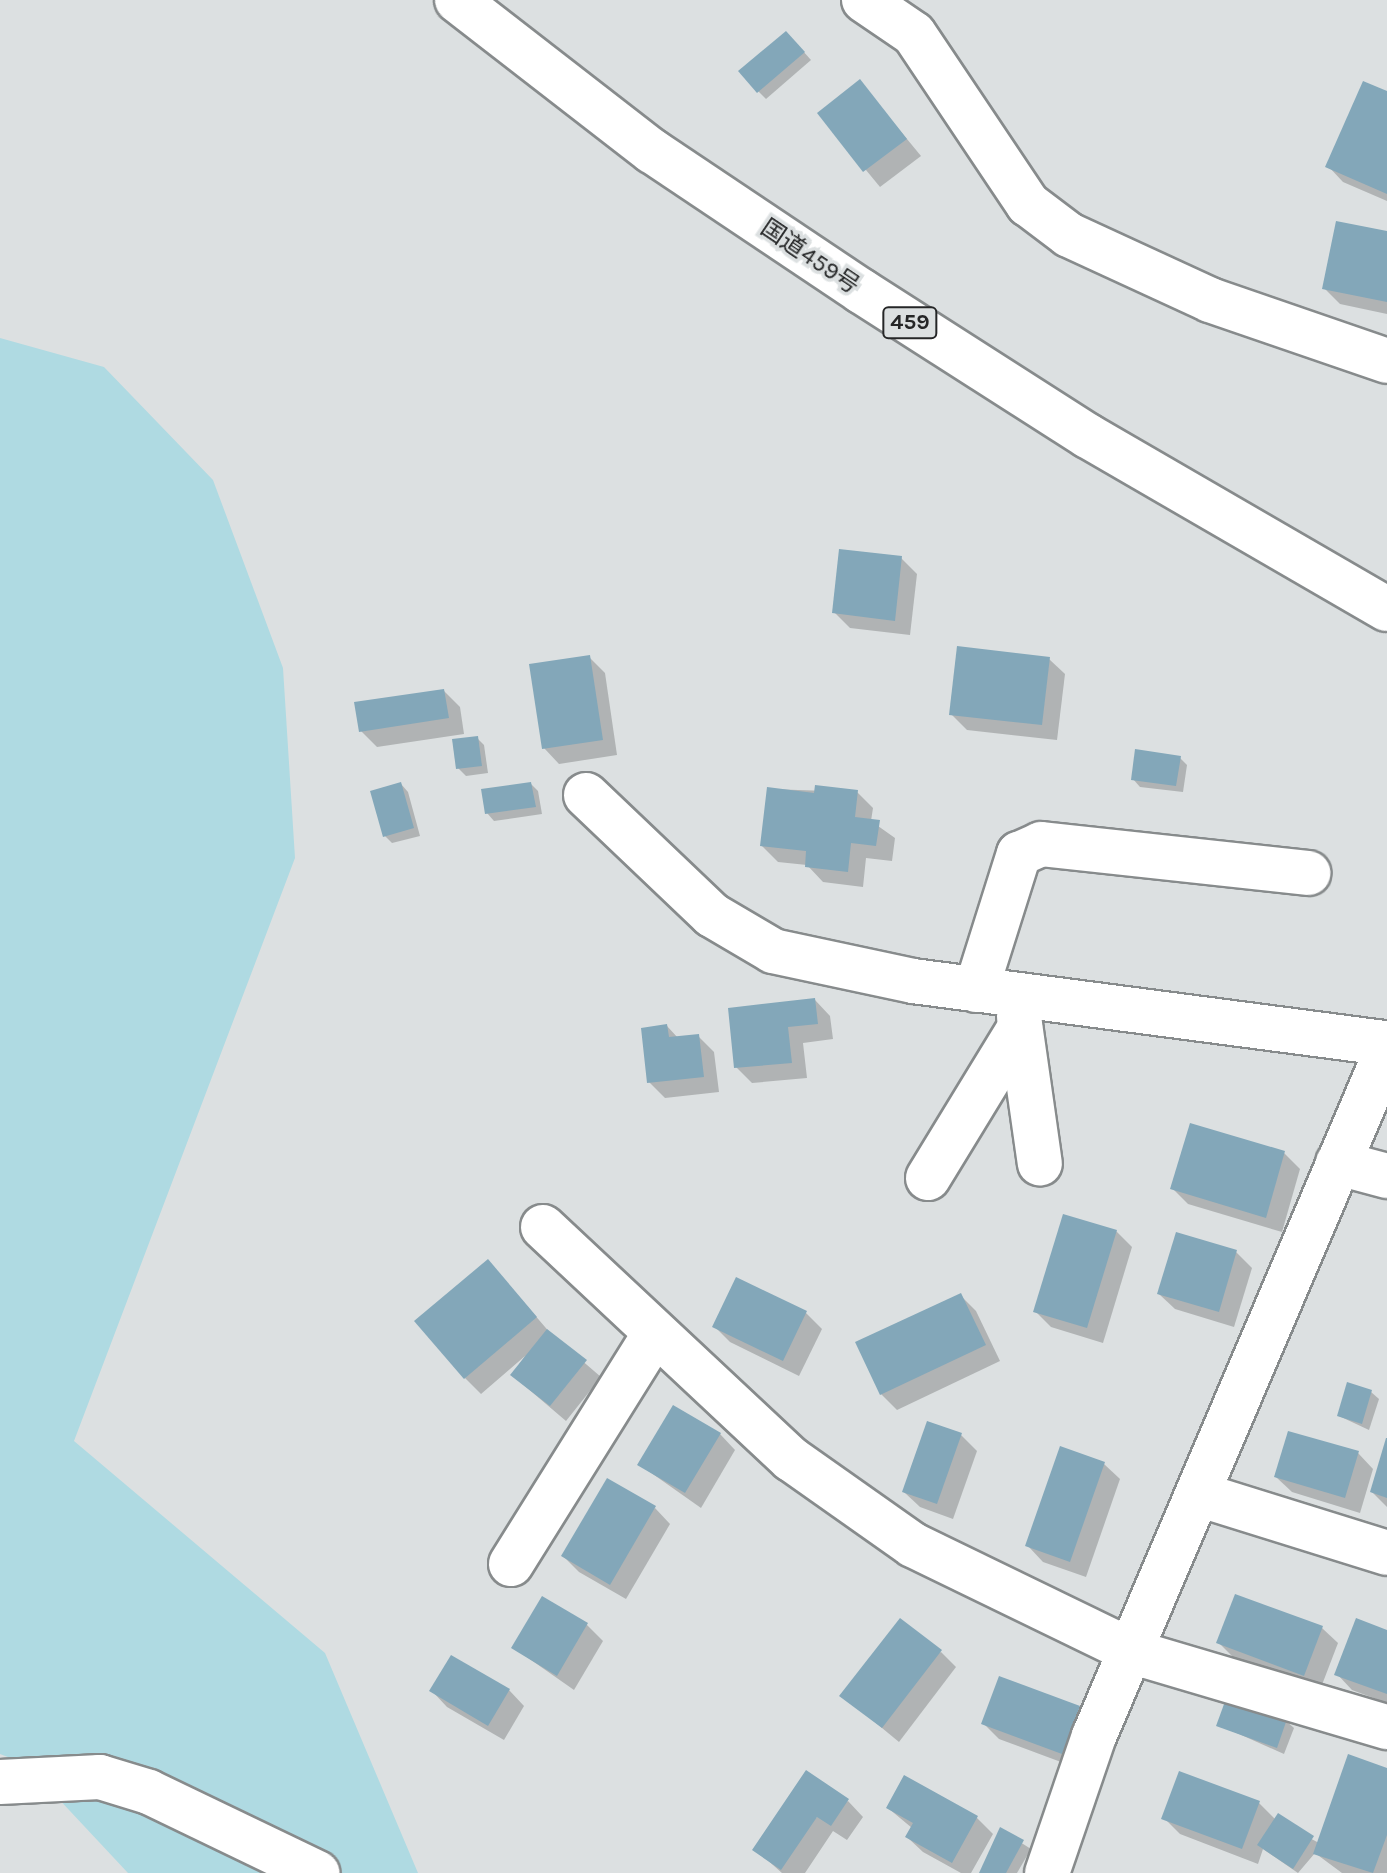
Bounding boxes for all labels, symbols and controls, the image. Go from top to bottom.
street label: 国道459号 [755,214,865,300]
road number: 459 [882,305,938,341]

